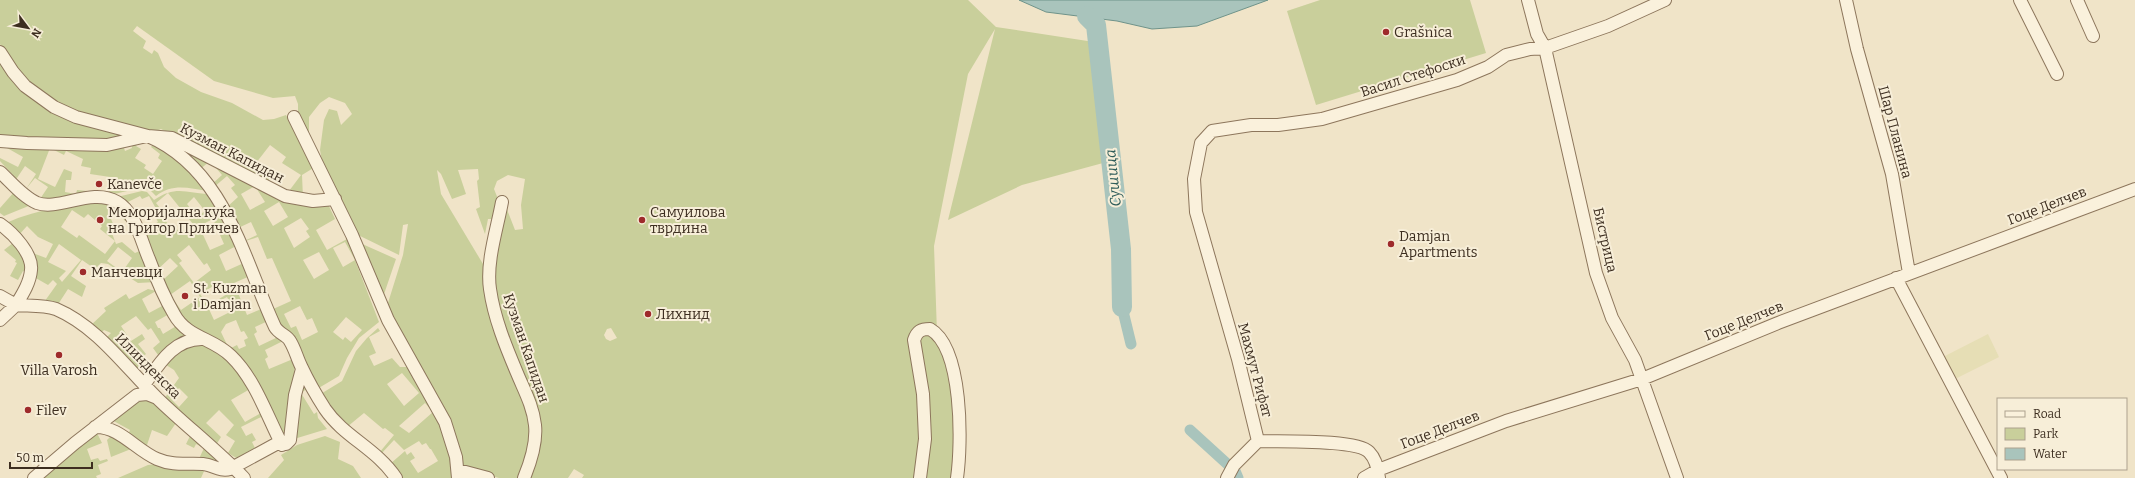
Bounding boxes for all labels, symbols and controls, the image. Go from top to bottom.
north arrow [8,8,48,48]
place label: Grašnica [1394,24,1453,41]
text: N [28,26,44,41]
marker: Grašnica [1381,27,1391,37]
street label: Васил Стефоски [1359,51,1467,101]
street label: Шар Планина [1874,84,1916,181]
street label: Кузман Капидан [177,119,287,187]
water label: Сушица [1101,148,1125,208]
place label: Kanevče [107,176,162,193]
marker: Kanevče [94,179,104,189]
street label: Гоце Делчев [2005,183,2089,229]
place label: Меморијална куќа на Григор Прличев [108,204,239,237]
place label: Самуилова тврдина [650,204,726,237]
street label: Бистрица [1589,206,1621,275]
marker: Меморијална куќа на Григор Прличев [95,215,105,225]
marker: Самуилова тврдина [637,215,647,225]
place label: Damjan Apartments [1399,228,1477,261]
marker: Damjan Apartments [1386,239,1396,249]
place label: Манчевци [91,264,162,281]
marker: Манчевци [78,267,88,277]
place label: St. Kuzman i Damjan [193,280,267,313]
marker: St. Kuzman i Damjan [180,291,190,301]
street label: Кузман Капидан [499,291,553,405]
street label: Гоце Делчев [1702,297,1786,344]
place label: Лихнид [656,306,710,323]
marker: Лихнид [643,309,653,319]
street label: Махмут Рифат [1234,321,1276,419]
street label: Илинденска [112,330,185,403]
marker: Villa Varosh [54,350,64,360]
place label: Villa Varosh [20,362,98,379]
legend [1997,398,2127,470]
place label: Filev [36,402,67,419]
marker: Filev [23,405,33,415]
street label: Гоце Делчев [1398,407,1482,453]
text: Road [2033,407,2061,421]
text: Park [2033,427,2059,441]
scale bar [10,444,92,470]
text: Water [2033,447,2068,461]
text: 50 m [16,451,45,465]

